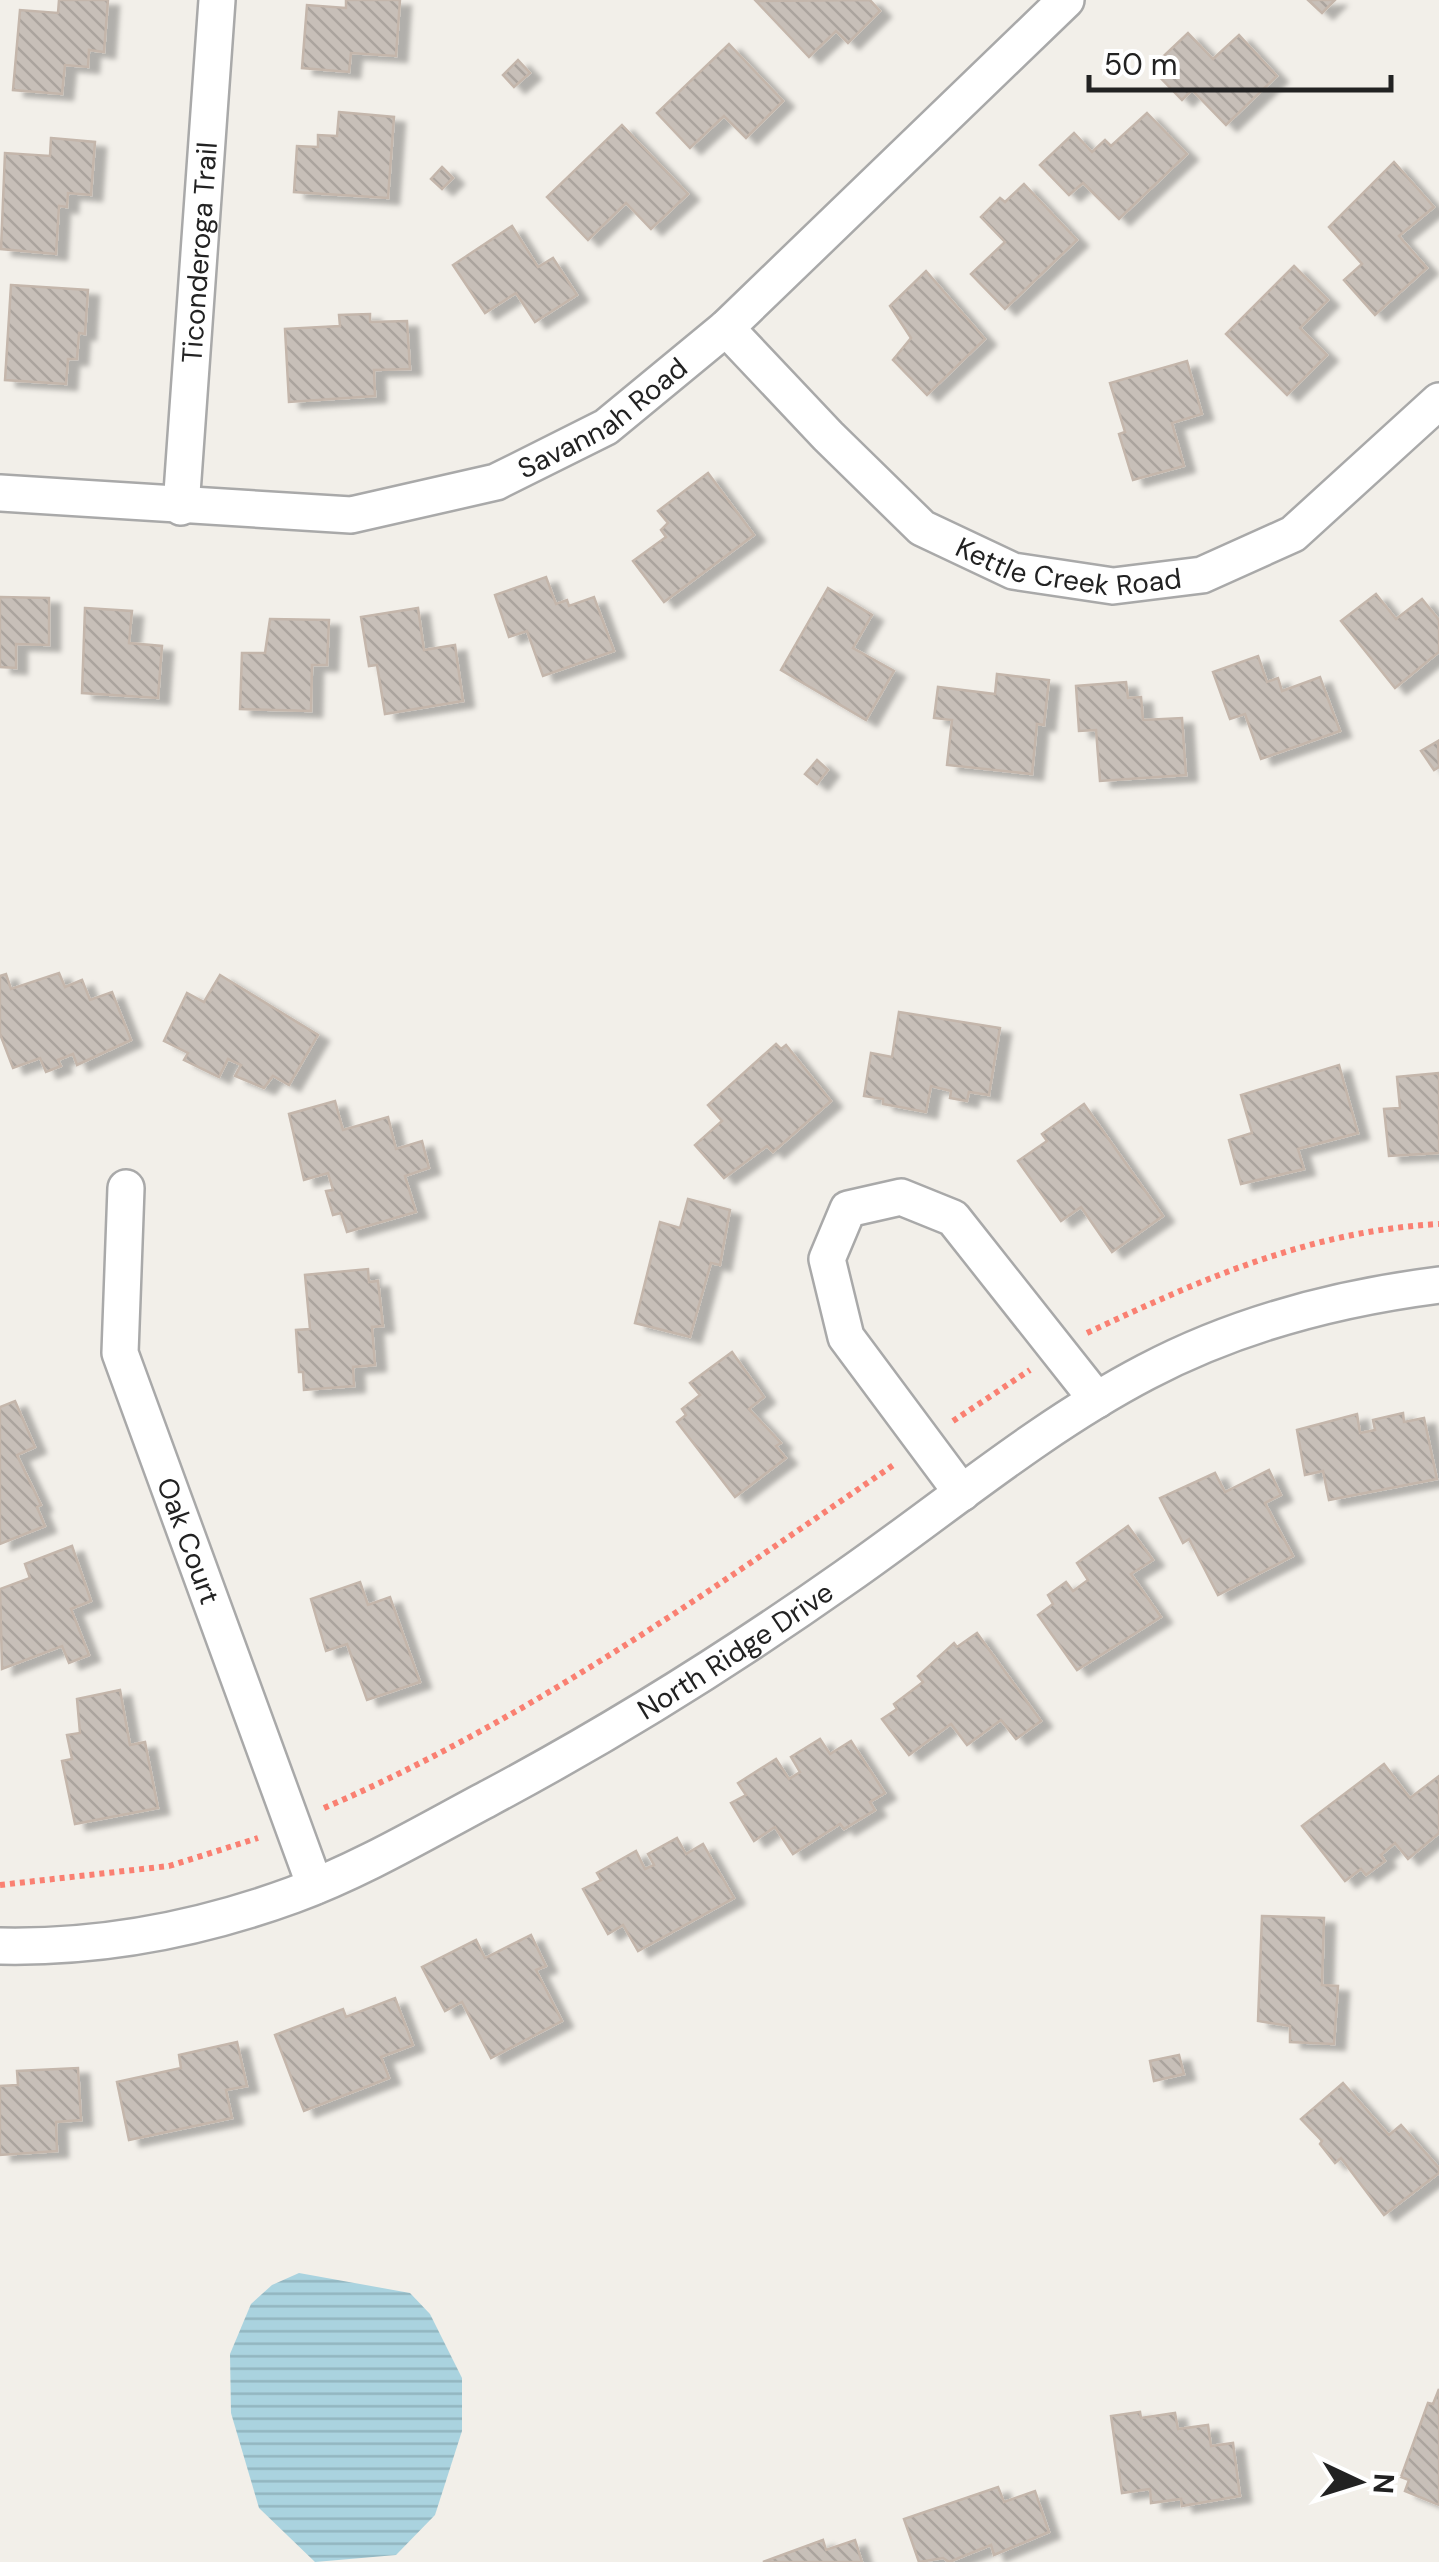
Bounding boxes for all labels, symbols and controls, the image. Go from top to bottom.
scale bar [1089,30,1392,92]
text: 50 m [1104,45,1178,84]
street label: Ticonderoga Trail [173,141,226,364]
street label: Savannah Road [512,350,695,487]
street label: Kettle Creek Road [950,529,1183,605]
street label: Oak Court [148,1472,228,1610]
street label: North Ridge Drive [631,1574,841,1728]
north arrow [1309,2432,1409,2532]
text: N [1364,2472,1403,2495]

